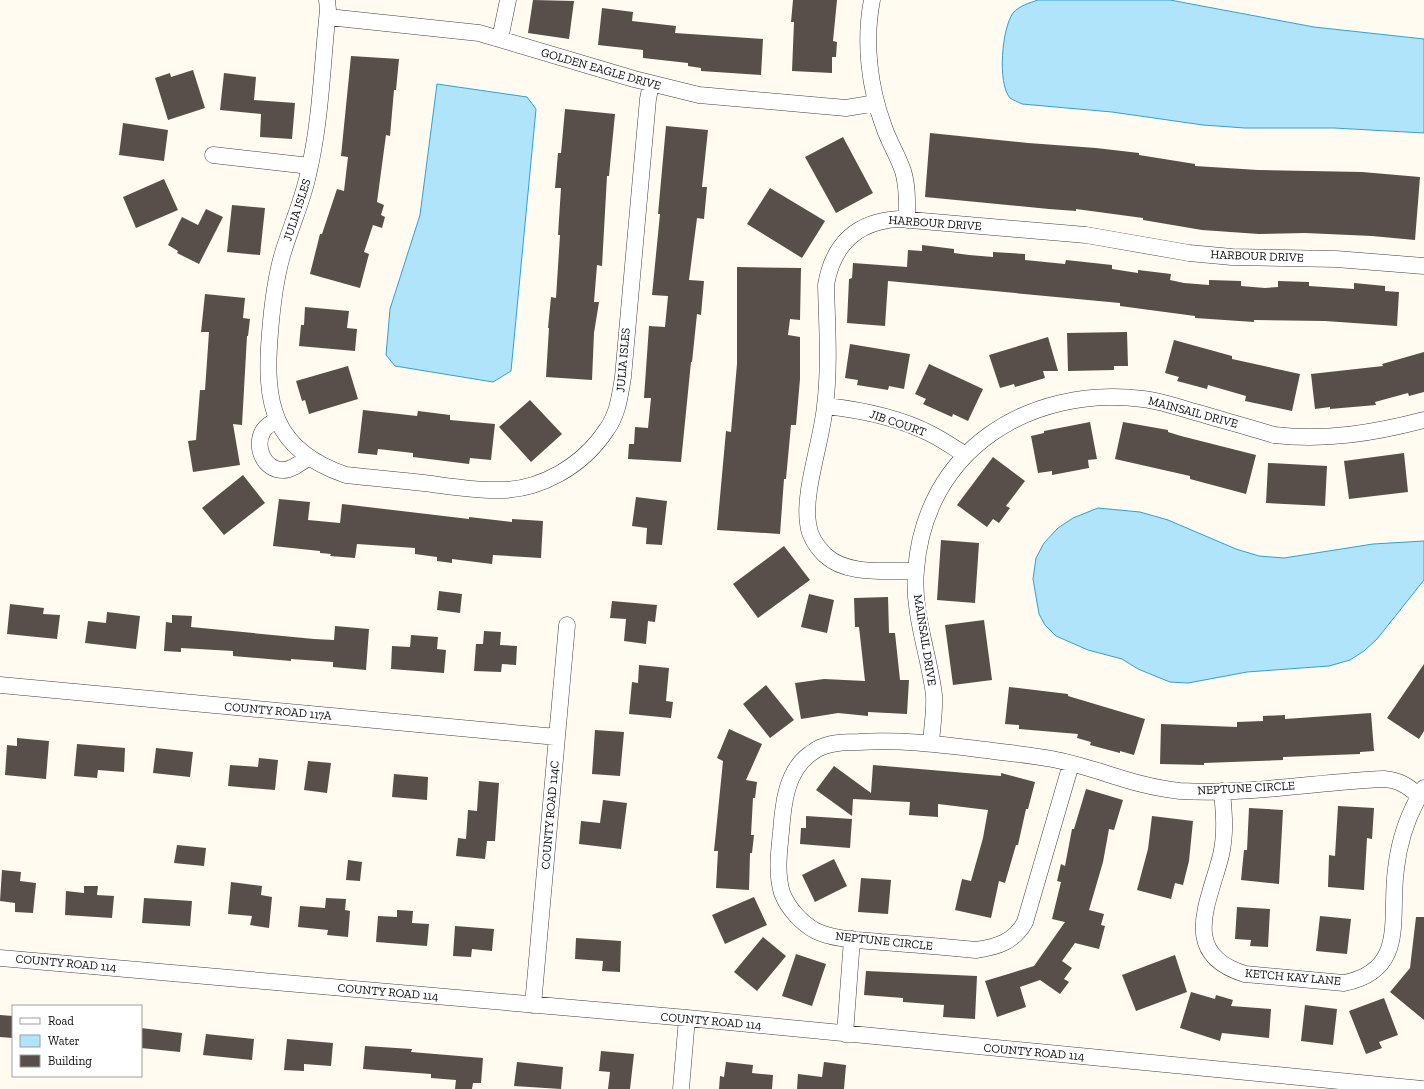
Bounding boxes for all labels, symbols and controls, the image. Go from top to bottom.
street label: GOLDEN EAGLE DRIVE [540,45,662,93]
street label: JULIA ISLES [280,177,314,243]
street label: HARBOUR DRIVE [888,213,982,233]
street label: HARBOUR DRIVE [1210,247,1304,265]
street label: JULIA ISLES [613,327,633,393]
street label: MAINSAIL DRIVE [1147,393,1239,431]
street label: JIB COURT [868,407,929,439]
street label: MAINSAIL DRIVE [911,593,939,687]
street label: COUNTY ROAD 117A [224,699,332,723]
street label: COUNTY ROAD 114C [538,760,562,870]
street label: NEPTUNE CIRCLE [1197,778,1295,798]
street label: NEPTUNE CIRCLE [835,929,933,953]
street label: COUNTY ROAD 114 [15,952,118,974]
street label: KETCH KAY LANE [1244,966,1342,988]
street label: COUNTY ROAD 114 [337,981,440,1003]
legend [12,1005,142,1077]
street label: COUNTY ROAD 114 [660,1010,763,1032]
text: Road [48,1014,74,1028]
text: Water [48,1034,80,1048]
street label: COUNTY ROAD 114 [983,1041,1086,1063]
text: Building [48,1054,92,1068]

